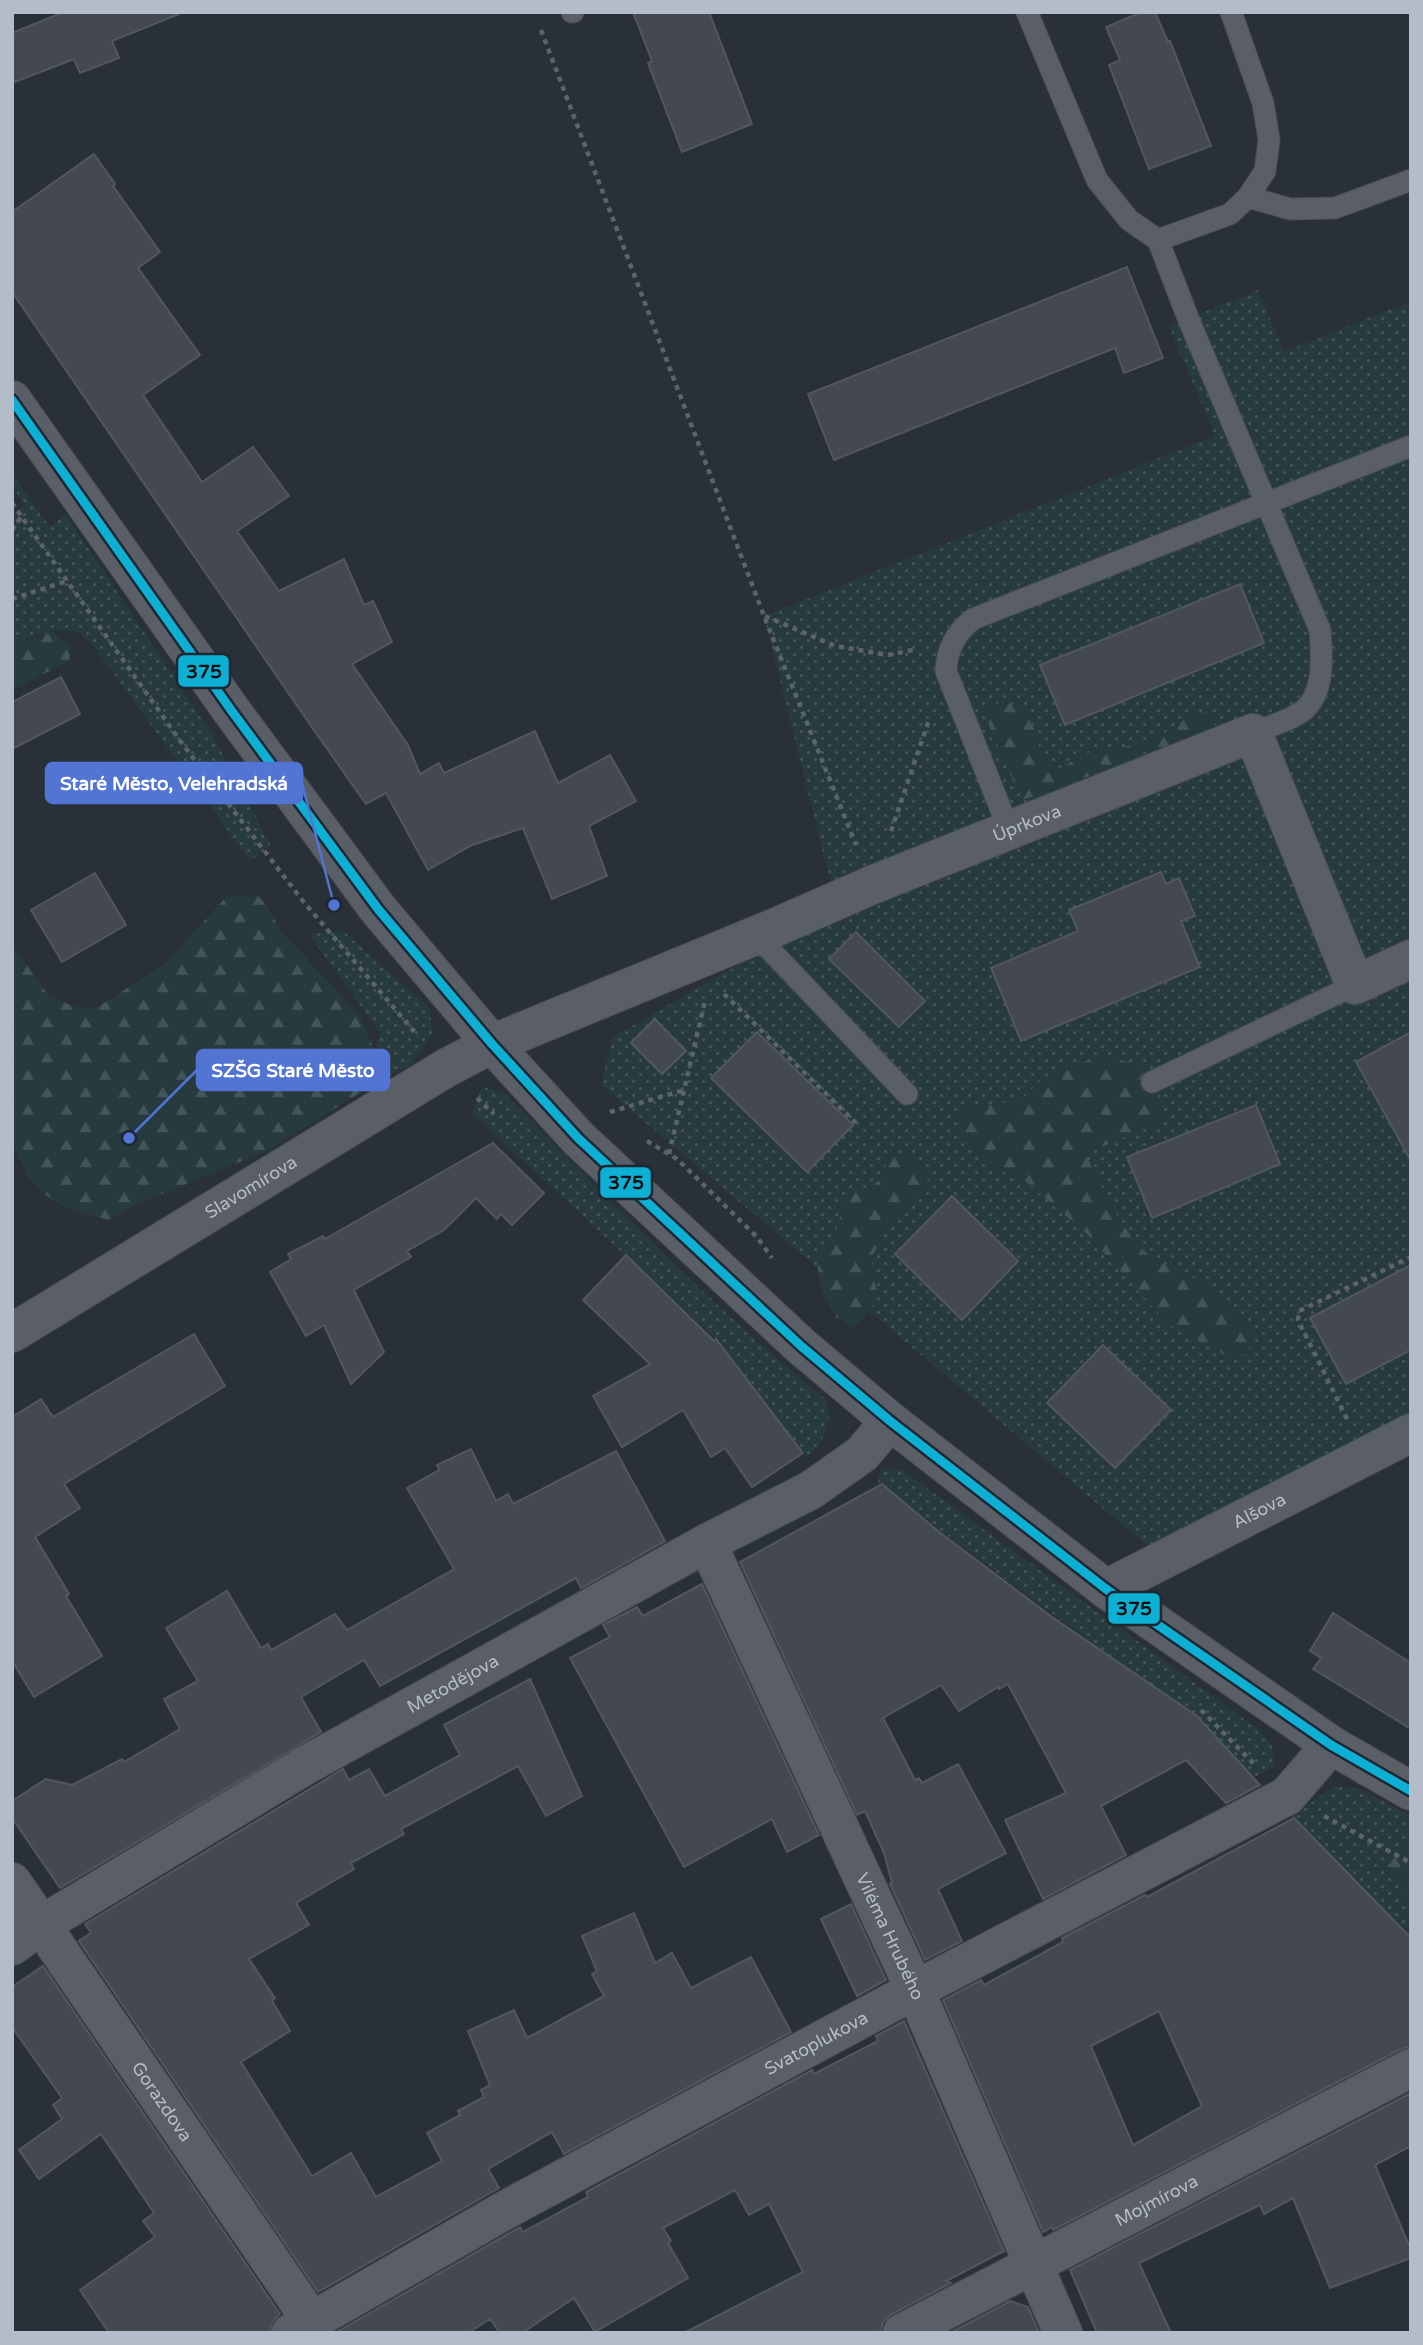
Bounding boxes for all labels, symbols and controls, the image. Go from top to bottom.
line badge: 375 [177,654,230,688]
text: 375 [186,661,222,683]
callout: Staré Město, Velehradská [46,763,302,803]
text: Staré Město, Velehradská [60,773,288,795]
street label: Úprkova [989,800,1064,847]
callout: SZŠG Staré Město [197,1050,389,1090]
text: SZŠG Staré Město [211,1059,375,1082]
street label: Slavomírova [201,1151,301,1224]
line badge: 375 [599,1166,652,1199]
text: 375 [608,1172,644,1194]
street label: Alšova [1229,1488,1289,1533]
line badge: 375 [1107,1592,1161,1625]
text: 375 [1116,1598,1152,1620]
street label: Metodějova [403,1650,502,1718]
street label: Viléma Hrubého [851,1869,929,2003]
street label: Svatoplukova [761,2006,872,2080]
street label: Gorazdova [127,2057,197,2146]
street label: Mojmírova [1111,2170,1202,2231]

